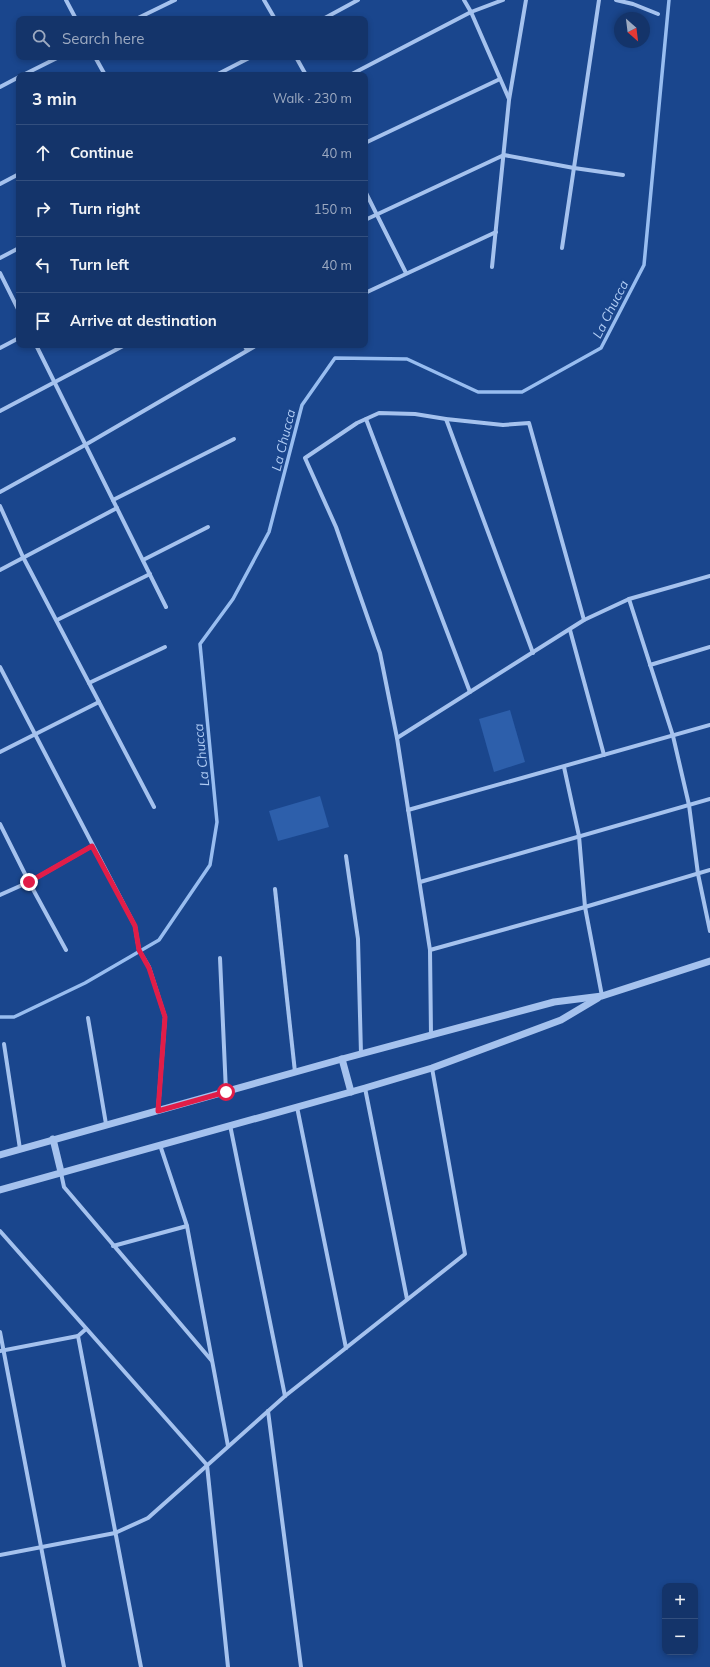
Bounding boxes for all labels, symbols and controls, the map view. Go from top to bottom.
north arrow [614,12,650,48]
search box [16,16,368,60]
icon: search [30,27,52,49]
text: Search here [62,29,144,48]
text: 3 min [32,88,77,109]
text: Walk · 230 m [273,90,352,106]
icon: ahead [32,142,54,164]
text: Continue [70,143,133,162]
text: 40 m [322,145,352,161]
icon: right [32,198,54,220]
text: Turn right [70,199,140,218]
text: 150 m [314,201,352,217]
icon: left [32,254,54,276]
text: Turn left [70,255,129,274]
text: 40 m [322,257,352,273]
water label: La Chucca [589,277,631,341]
icon: arrive [32,310,54,332]
text: Arrive at destination [70,311,217,330]
water label: La Chucca [268,407,298,472]
water label: La Chucca [190,723,212,787]
route end [20,873,38,891]
route start [217,1083,235,1101]
map controls [662,1583,698,1655]
button: + [662,1583,698,1619]
button: − [662,1619,698,1655]

